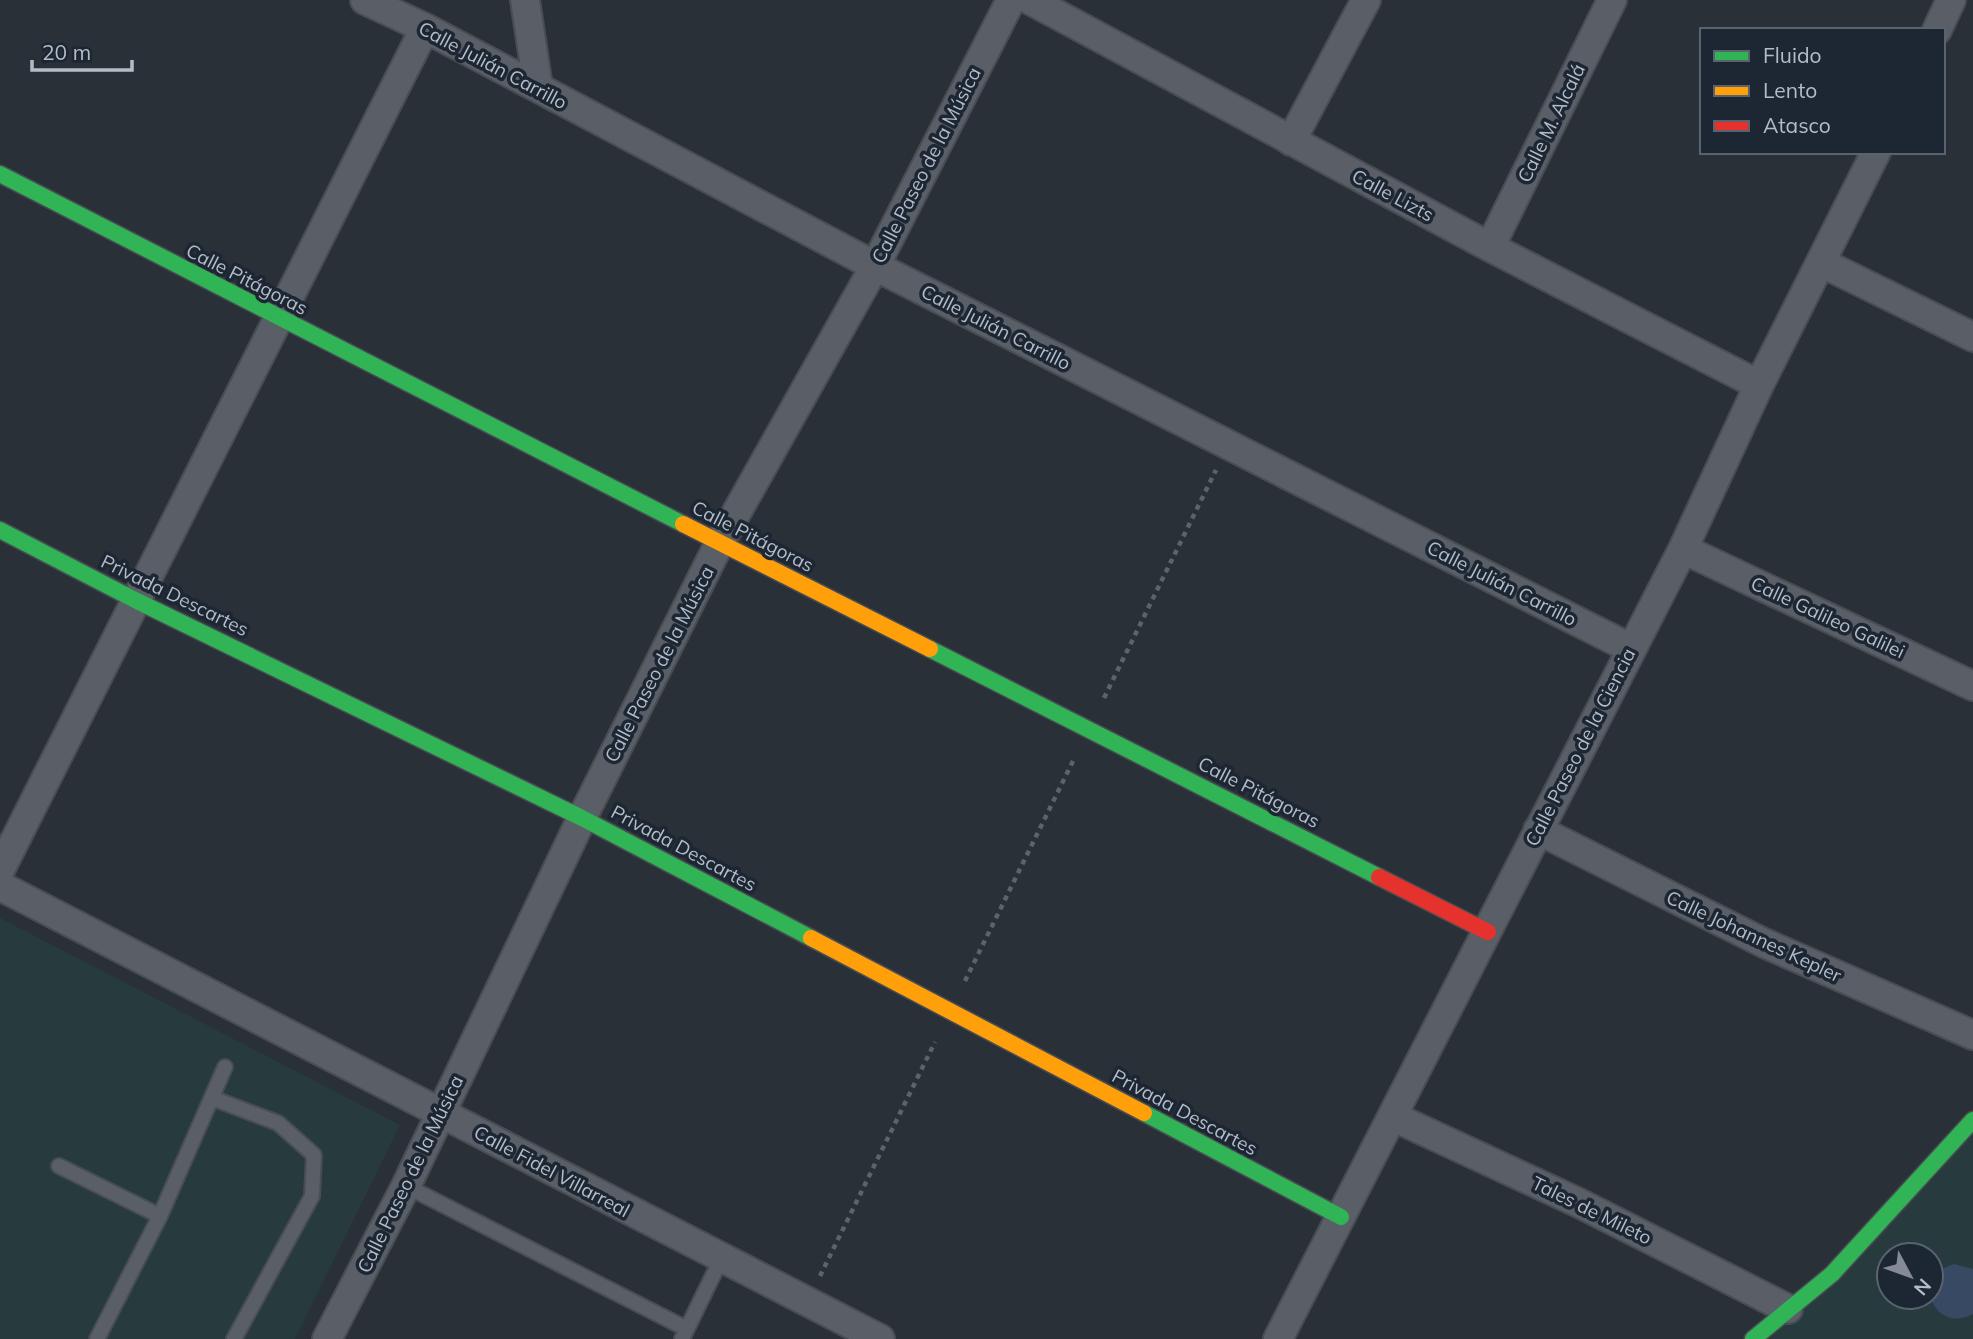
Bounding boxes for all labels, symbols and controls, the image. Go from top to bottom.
street label: Calle Julián Carrillo [415,16,571,114]
scale bar [32,28,131,72]
legend [1700,28,1945,154]
text: 20 m [42,39,91,65]
text: Fluido [1763,42,1822,68]
street label: Calle M. Alcalá [1512,60,1590,186]
street label: Calle Paseo de la Música [866,63,986,267]
text: Lento [1763,77,1817,103]
text: Atasco [1763,112,1831,138]
street label: Calle Lizts [1348,163,1438,227]
street label: Calle Pitágoras [182,238,312,320]
street label: Calle Julián Carrillo [917,279,1075,375]
street label: Calle Pitágoras [688,495,818,577]
street label: Calle Julián Carrillo [1423,535,1581,631]
street label: Privada Descartes [97,549,253,641]
street label: Calle Paseo de la Música [599,562,719,766]
street label: Calle Galileo Galilei [1747,571,1909,663]
street label: Calle Paseo de la Ciencia [1520,644,1640,850]
street label: Calle Pitágoras [1194,751,1324,833]
street label: Privada Descartes [607,800,761,896]
street label: Calle Johannes Kepler [1663,885,1845,987]
street label: Privada Descartes [1108,1064,1262,1160]
street label: Calle Paseo de la Música [352,1071,468,1277]
street label: Calle Fidel Villarreal [470,1120,634,1222]
street label: Tales de Mileto [1528,1171,1656,1249]
north arrow [1875,1241,1945,1311]
text: N [1909,1274,1937,1300]

